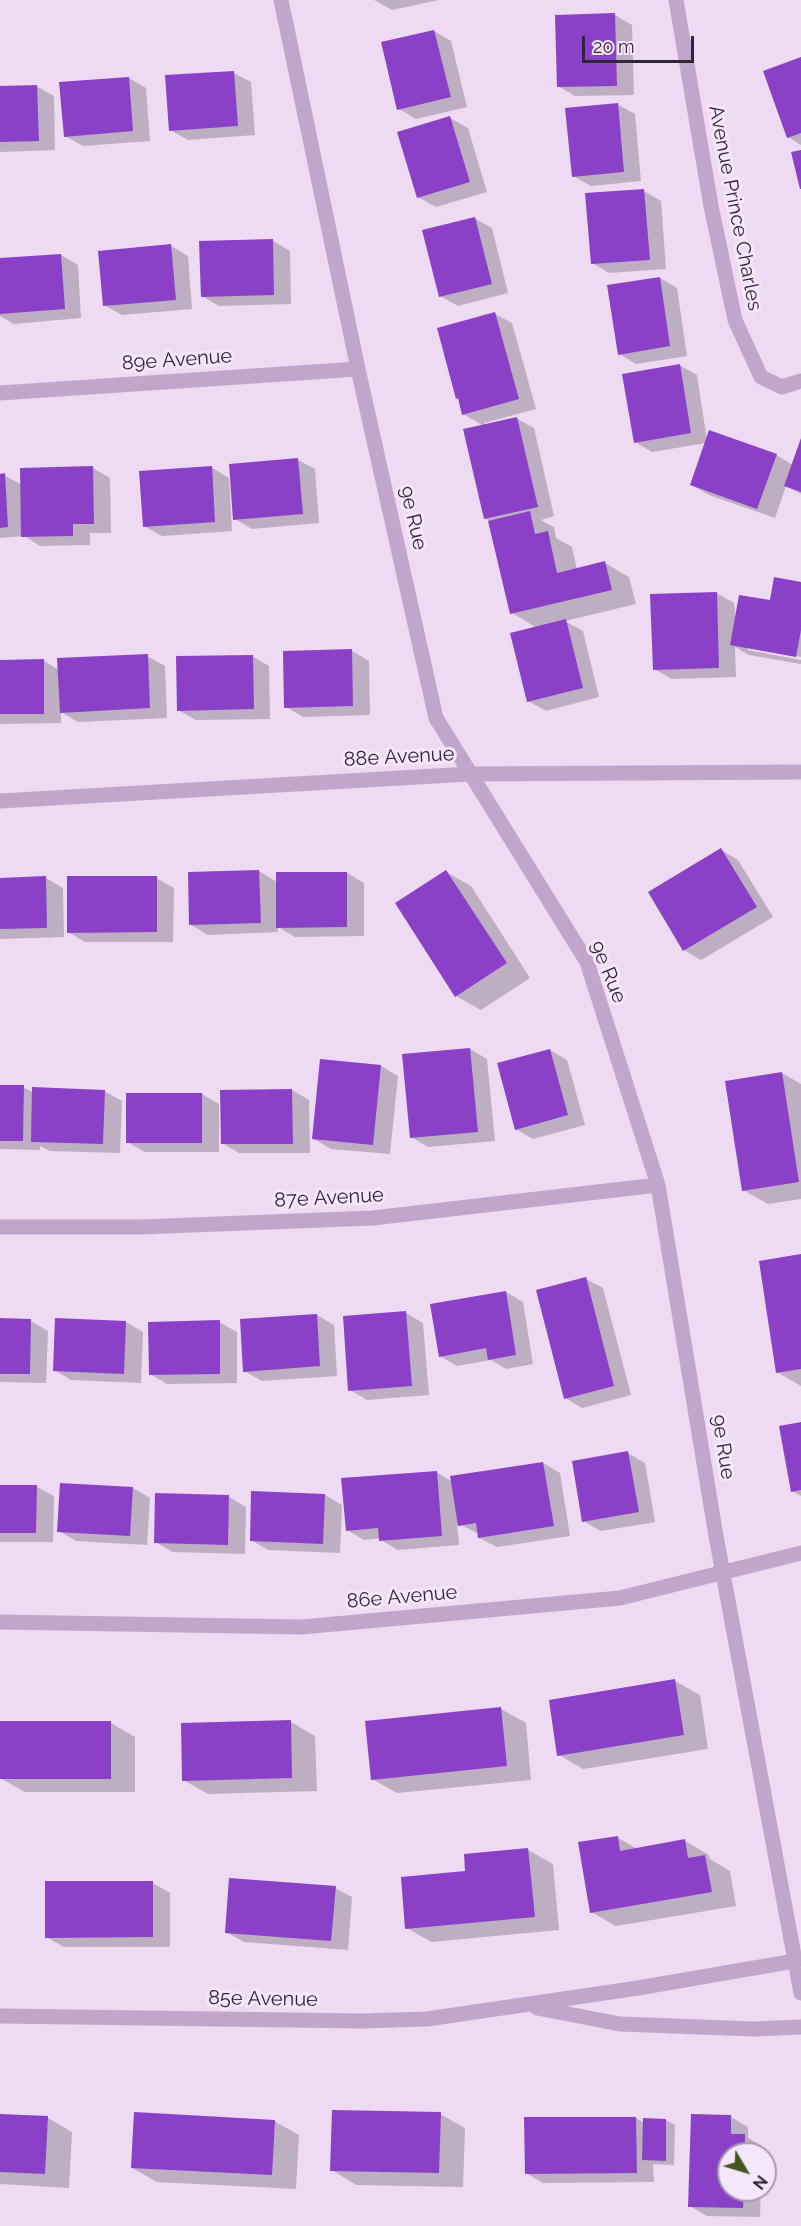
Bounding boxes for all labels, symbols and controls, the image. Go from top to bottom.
scale bar [585,24,698,62]
text: 20 m [593,36,635,57]
street label: Avenue Prince Charles [703,103,767,313]
street label: 89e Avenue [121,344,233,376]
street label: 9e Rue [394,484,432,552]
street label: 88e Avenue [343,742,455,772]
street label: 9e Rue [585,937,631,1007]
street label: 87e Avenue [274,1183,384,1213]
street label: 9e Rue [706,1413,740,1481]
street label: 86e Avenue [346,1580,458,1614]
street label: 85e Avenue [208,1986,318,2012]
north arrow [717,2142,777,2202]
text: N [749,2171,771,2193]

